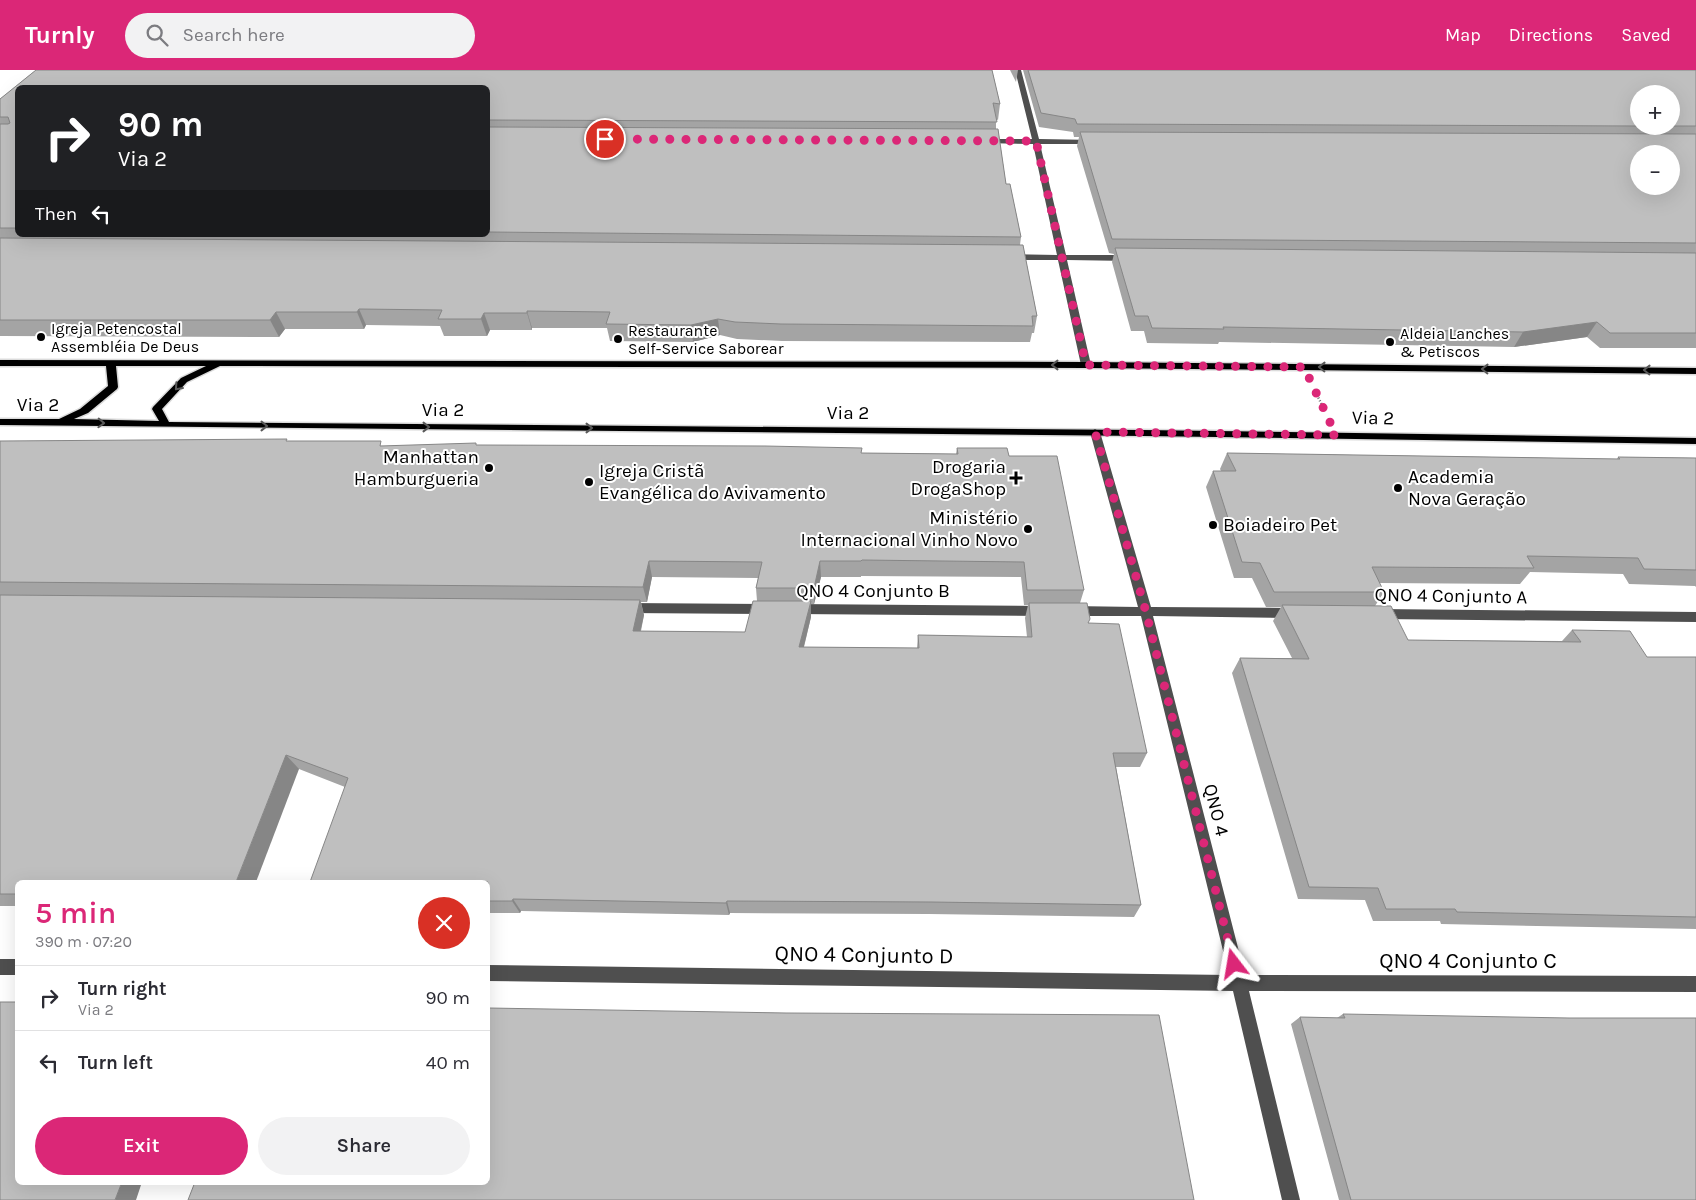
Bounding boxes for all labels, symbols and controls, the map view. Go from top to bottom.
search box [125,13,475,58]
text: Turnly [25,21,95,49]
icon: search [143,21,171,49]
text: Search here [183,24,285,46]
text: Map [1445,24,1481,46]
text: Directions [1509,24,1593,46]
text: Saved [1621,24,1671,46]
map controls [1630,85,1680,195]
button: + [1630,85,1680,135]
text: 90 m [118,104,204,145]
icon: right [35,105,100,170]
pin [584,118,626,160]
icon: arrive [591,125,619,153]
button: − [1630,145,1680,195]
text: Via 2 [118,146,167,172]
icon: left [87,200,115,228]
text: Then [35,203,77,225]
place label: Igreja Petencostal Assembléia De Deus [51,319,199,356]
place label: Restaurante Self-Service Saborear [628,321,784,358]
place label: Aldeia Lanches & Petiscos [1400,324,1509,361]
marker: Igreja Petencostal Assembléia De Deus [35,331,47,343]
marker: Restaurante Self-Service Saborear [612,333,624,345]
marker: Aldeia Lanches & Petiscos [1384,336,1396,348]
one-way arrow [1051,360,1058,370]
one-way arrow [1318,362,1326,372]
one-way arrow [1481,363,1489,374]
one-way arrow [1643,365,1651,375]
one-way arrow [174,381,183,390]
street label: Via 2 [17,394,59,416]
street label: Via 2 [422,399,464,421]
street label: Via 2 [827,402,869,424]
street label: Via 2 [1352,407,1394,429]
one-way arrow [98,418,105,428]
one-way arrow [260,421,268,431]
one-way arrow [422,422,430,432]
one-way arrow [585,423,593,434]
place label: Manhattan Hamburgueria [354,446,479,490]
place label: Drogaria DrogaShop [911,456,1006,500]
place label: Igreja Cristã Evangélica do Avivamento [599,460,826,504]
marker: Manhattan Hamburgueria [483,462,495,474]
place label: Academia Nova Geração [1408,466,1526,510]
marker: Drogaria DrogaShop [1010,472,1022,484]
marker: Igreja Cristã Evangélica do Avivamento [583,476,595,488]
marker: Academia Nova Geração [1392,482,1404,494]
place label: Ministério Internacional Vinho Novo [800,507,1018,551]
place label: Boiadeiro Pet [1223,514,1337,536]
marker: Boiadeiro Pet [1207,519,1219,531]
marker: Ministério Internacional Vinho Novo [1022,523,1034,535]
street label: QNO 4 Conjunto B [796,580,950,602]
street label: QNO 4 Conjunto A [1374,584,1528,608]
street label: QNO 4 [1199,782,1233,839]
text: 5 min [35,895,116,931]
button: close [418,897,470,949]
text: 390 m · 07:20 [35,932,132,951]
position arrow [1207,937,1259,989]
street label: QNO 4 Conjunto D [774,940,954,970]
street label: QNO 4 Conjunto C [1379,948,1557,974]
text: Turn right [78,978,167,1000]
icon: right [35,984,63,1012]
text: 90 m [425,987,470,1009]
text: Via 2 [78,1000,114,1019]
icon: left [35,1049,63,1077]
text: Turn left [78,1052,153,1074]
text: 40 m [426,1052,470,1074]
button: Exit [35,1117,248,1175]
button: Share [258,1117,470,1175]

